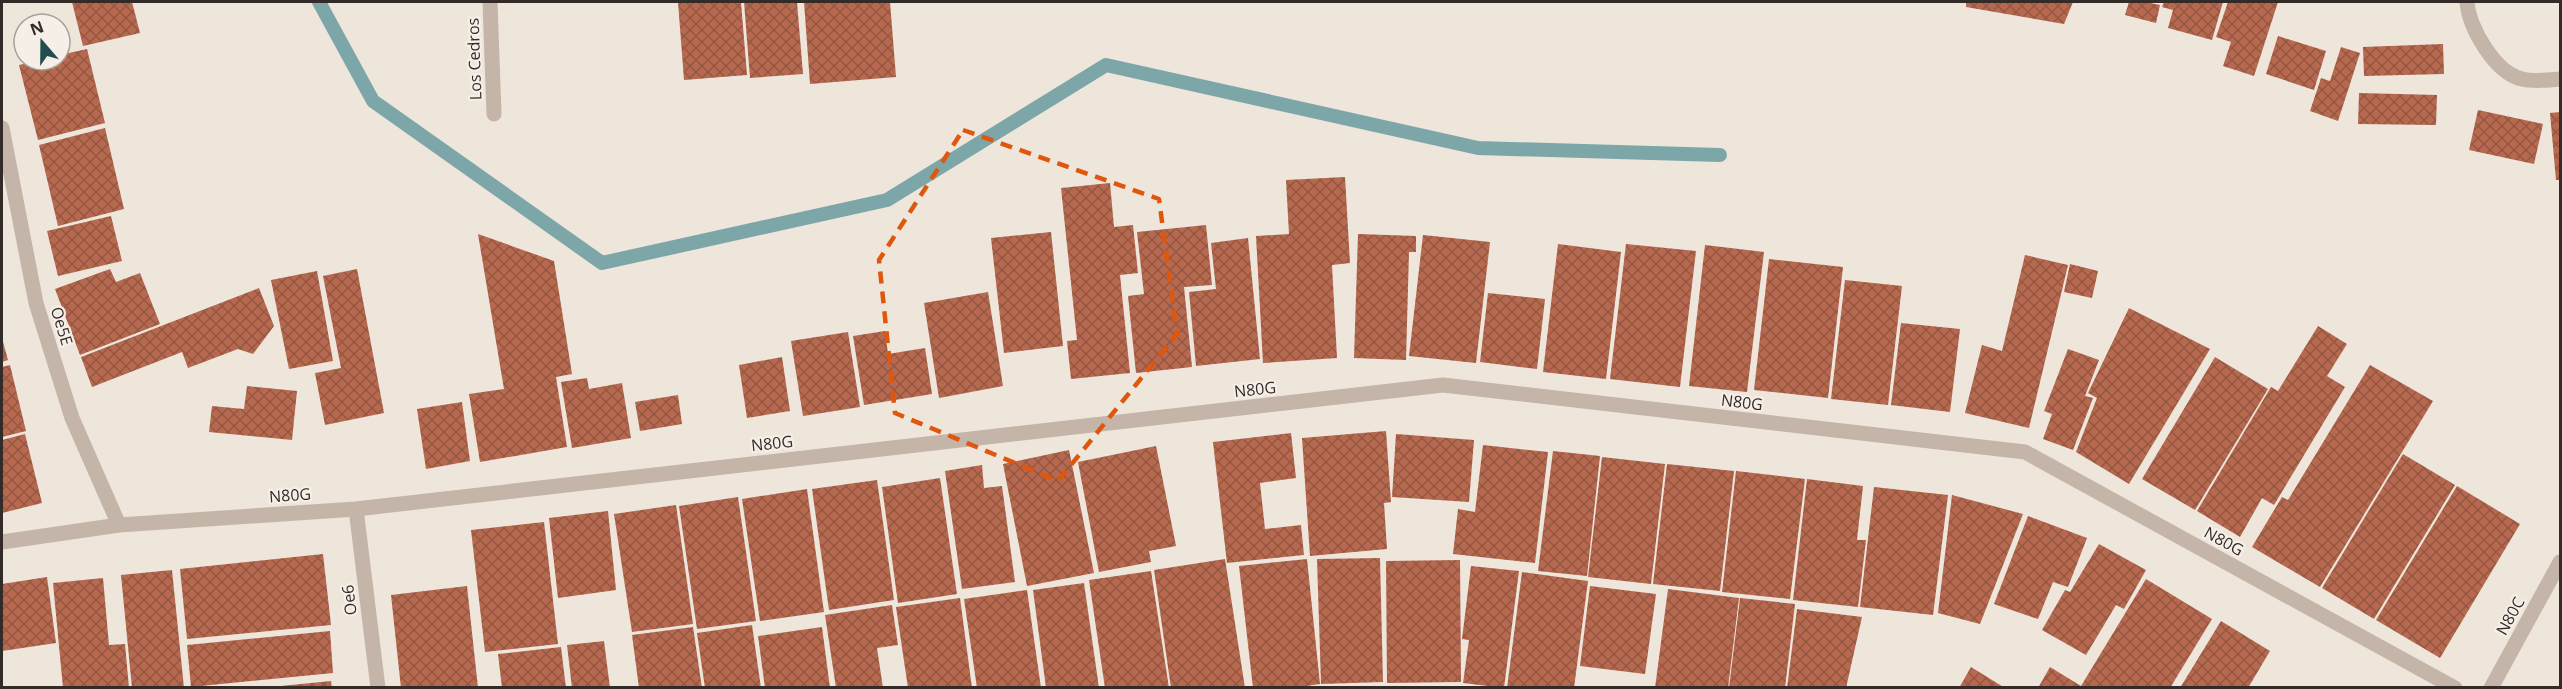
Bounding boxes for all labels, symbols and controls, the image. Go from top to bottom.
north arrow [12,12,72,72]
text: N [27,15,47,40]
street label: Los Cedros [462,17,486,101]
street label: Oe5E [46,304,78,348]
street label: N80G [1233,376,1277,402]
street label: N80G [1720,389,1764,415]
street label: N80G [750,430,794,456]
street label: N80G [268,483,312,507]
street label: N80G [2200,521,2248,561]
street label: Oe6 [336,583,362,617]
street label: N80C [2491,593,2529,639]

